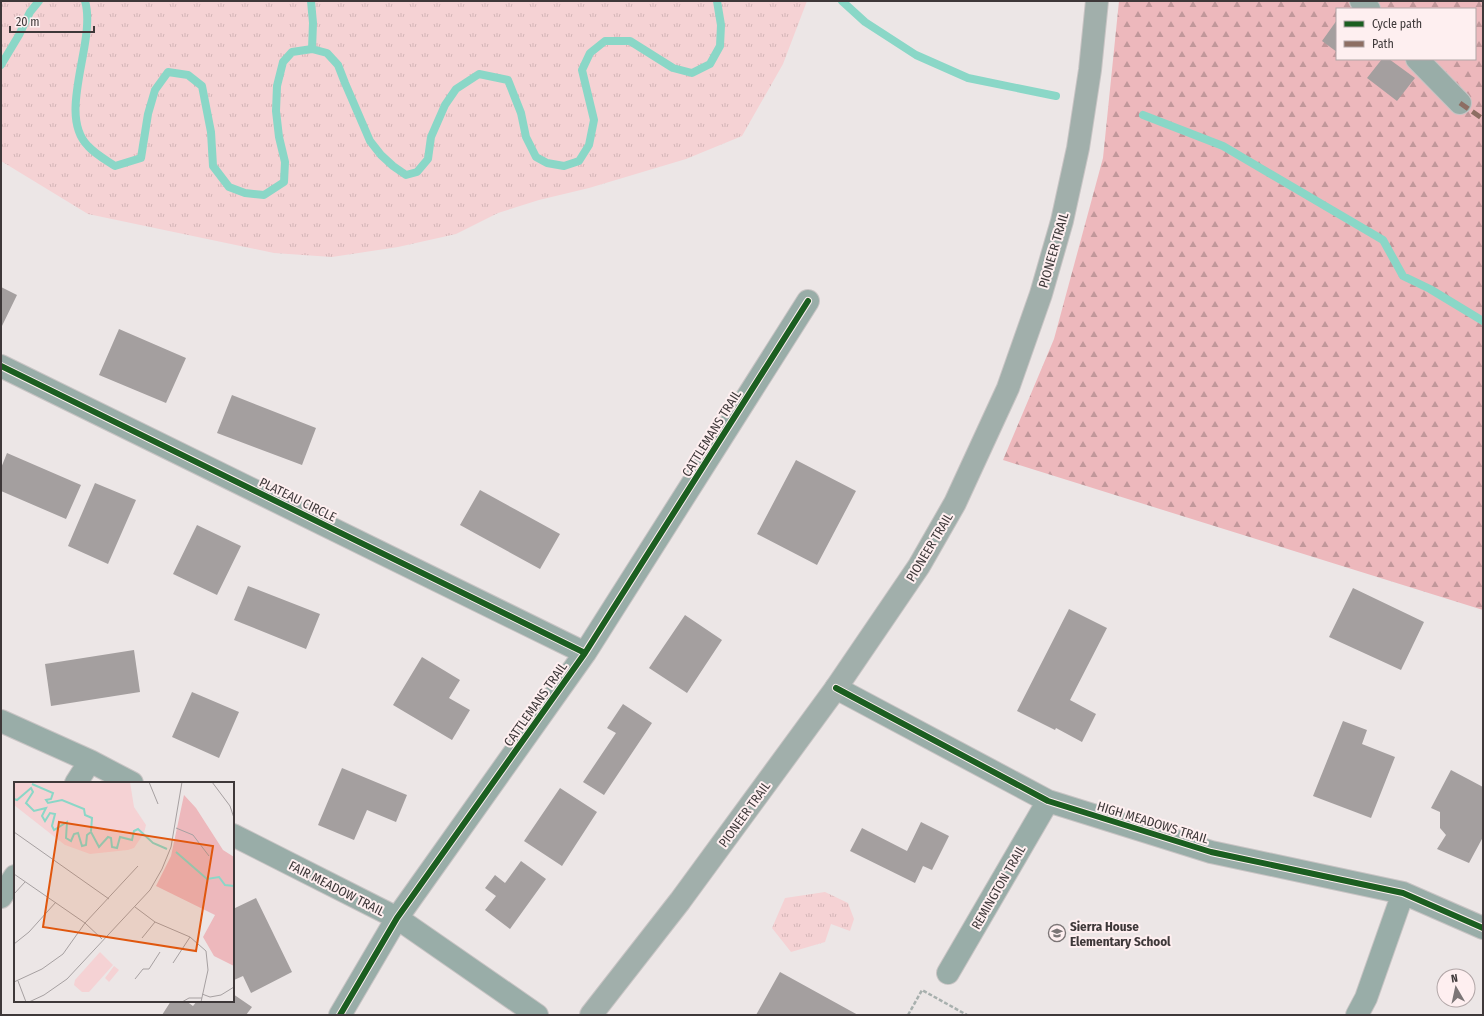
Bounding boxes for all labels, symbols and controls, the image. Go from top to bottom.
scale bar [10,8,94,34]
legend [1336,8,1476,60]
text: 20 m [16,15,40,29]
text: Cycle path [1372,17,1422,31]
text: Path [1372,37,1394,51]
street label: PIONEER TRAIL [1036,210,1071,290]
street label: CATTLEMANS TRAIL [679,387,744,479]
street label: PLATEAU CIRCLE [257,474,339,525]
street label: PIONEER TRAIL [903,510,956,584]
street label: CATTLEMANS TRAIL [501,659,570,749]
street label: PIONEER TRAIL [716,778,773,850]
inset map [14,782,234,1002]
street label: HIGH MEADOWS TRAIL [1095,798,1211,847]
street label: REMINGTON TRAIL [968,842,1029,932]
street label: FAIR MEADOW TRAIL [286,858,387,919]
place label: Sierra House Elementary School [1070,919,1171,949]
school or university icon: Sierra House Elementary School [1047,923,1067,943]
north arrow [1436,968,1476,1008]
text: N [1450,972,1459,986]

